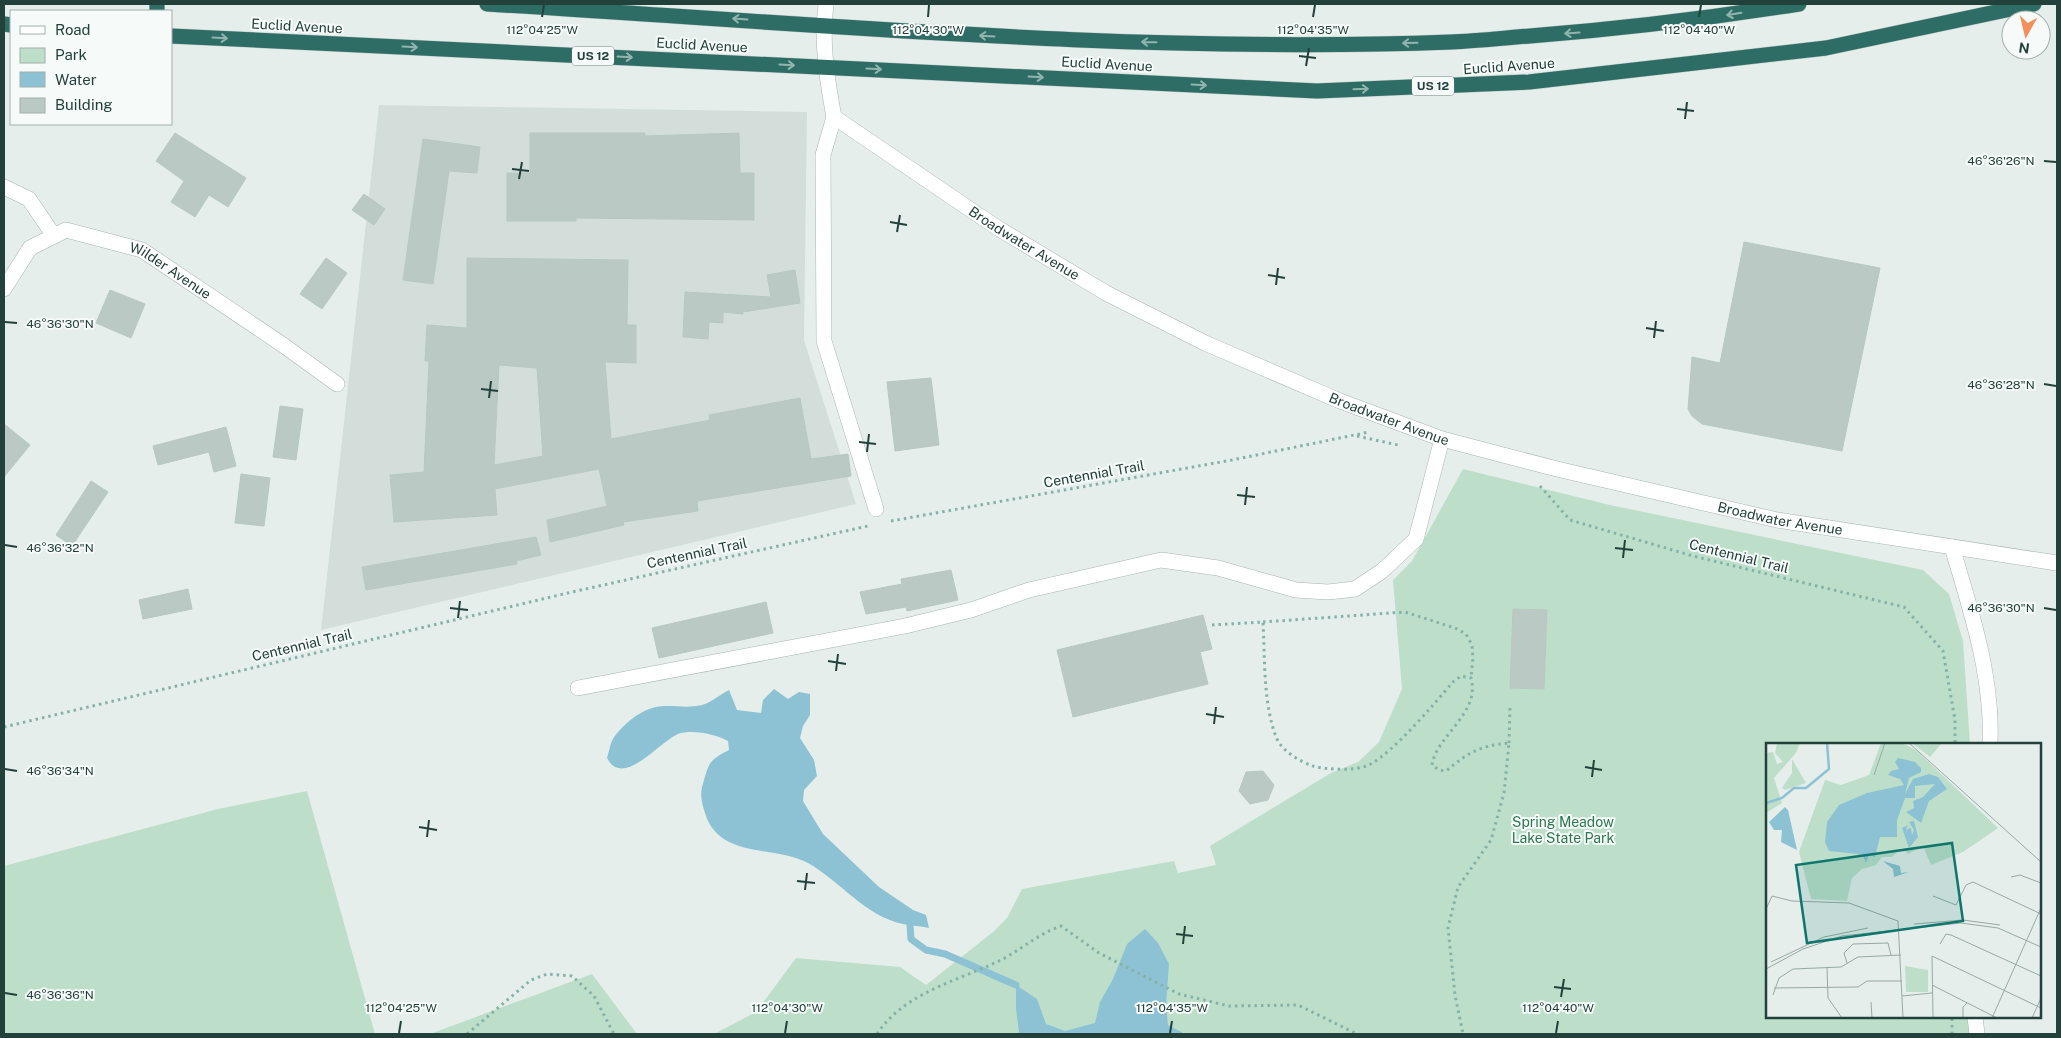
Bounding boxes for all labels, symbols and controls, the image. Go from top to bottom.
legend [10,10,172,125]
one-way arrow [1726,10,1742,20]
north arrow [2001,10,2051,60]
one-way arrow [732,15,748,24]
street label: Euclid Avenue [251,16,343,36]
text: Road [55,21,91,38]
text: 112°04'25"W [506,23,578,37]
text: 112°04'30"W [892,23,964,37]
text: 112°04'35"W [1277,23,1350,37]
text: 112°04'40"W [1663,23,1735,37]
one-way arrow [1565,28,1581,37]
one-way arrow [979,31,995,40]
one-way arrow [212,34,228,43]
street label: Euclid Avenue [656,35,748,55]
one-way arrow [1142,37,1158,46]
one-way arrow [1403,38,1419,48]
text: N [2018,39,2031,57]
one-way arrow [402,43,418,52]
text: Park [55,46,87,63]
road number: US 12 [572,46,614,66]
one-way arrow [617,53,633,62]
street label: Euclid Avenue [1061,54,1153,74]
street label: Euclid Avenue [1463,55,1555,77]
one-way arrow [779,60,795,69]
one-way arrow [866,64,882,73]
text: Water [55,71,97,88]
one-way arrow [1028,72,1044,81]
road number: US 12 [1412,76,1454,95]
one-way arrow [1190,80,1206,89]
one-way arrow [1352,84,1369,94]
text: Building [55,96,113,113]
text: 46°36'26"N [1967,154,2035,168]
street label: Broadwater Avenue [966,203,1082,283]
street label: Wilder Avenue [128,239,214,302]
text: 46°36'30"N [26,317,94,331]
text: 46°36'28"N [1967,378,2035,392]
street label: Broadwater Avenue [1326,389,1451,449]
street label: Centennial Trail [1042,457,1146,491]
street label: Broadwater Avenue [1716,498,1844,538]
street label: Centennial Trail [645,535,749,571]
street label: Centennial Trail [1688,536,1790,576]
text: 46°36'32"N [26,541,94,555]
text: 46°36'30"N [1967,601,2035,615]
street label: Centennial Trail [250,626,354,664]
inset map [1766,743,2041,1018]
text: 46°36'34"N [26,764,94,778]
park label: Spring Meadow Lake State Park [1512,814,1614,846]
text: 46°36'36"N [26,988,94,1002]
text: 112°04'25"W [365,1001,437,1015]
text: 112°04'30"W [751,1001,823,1015]
text: 112°04'35"W [1136,1001,1209,1015]
text: 112°04'40"W [1522,1001,1594,1015]

